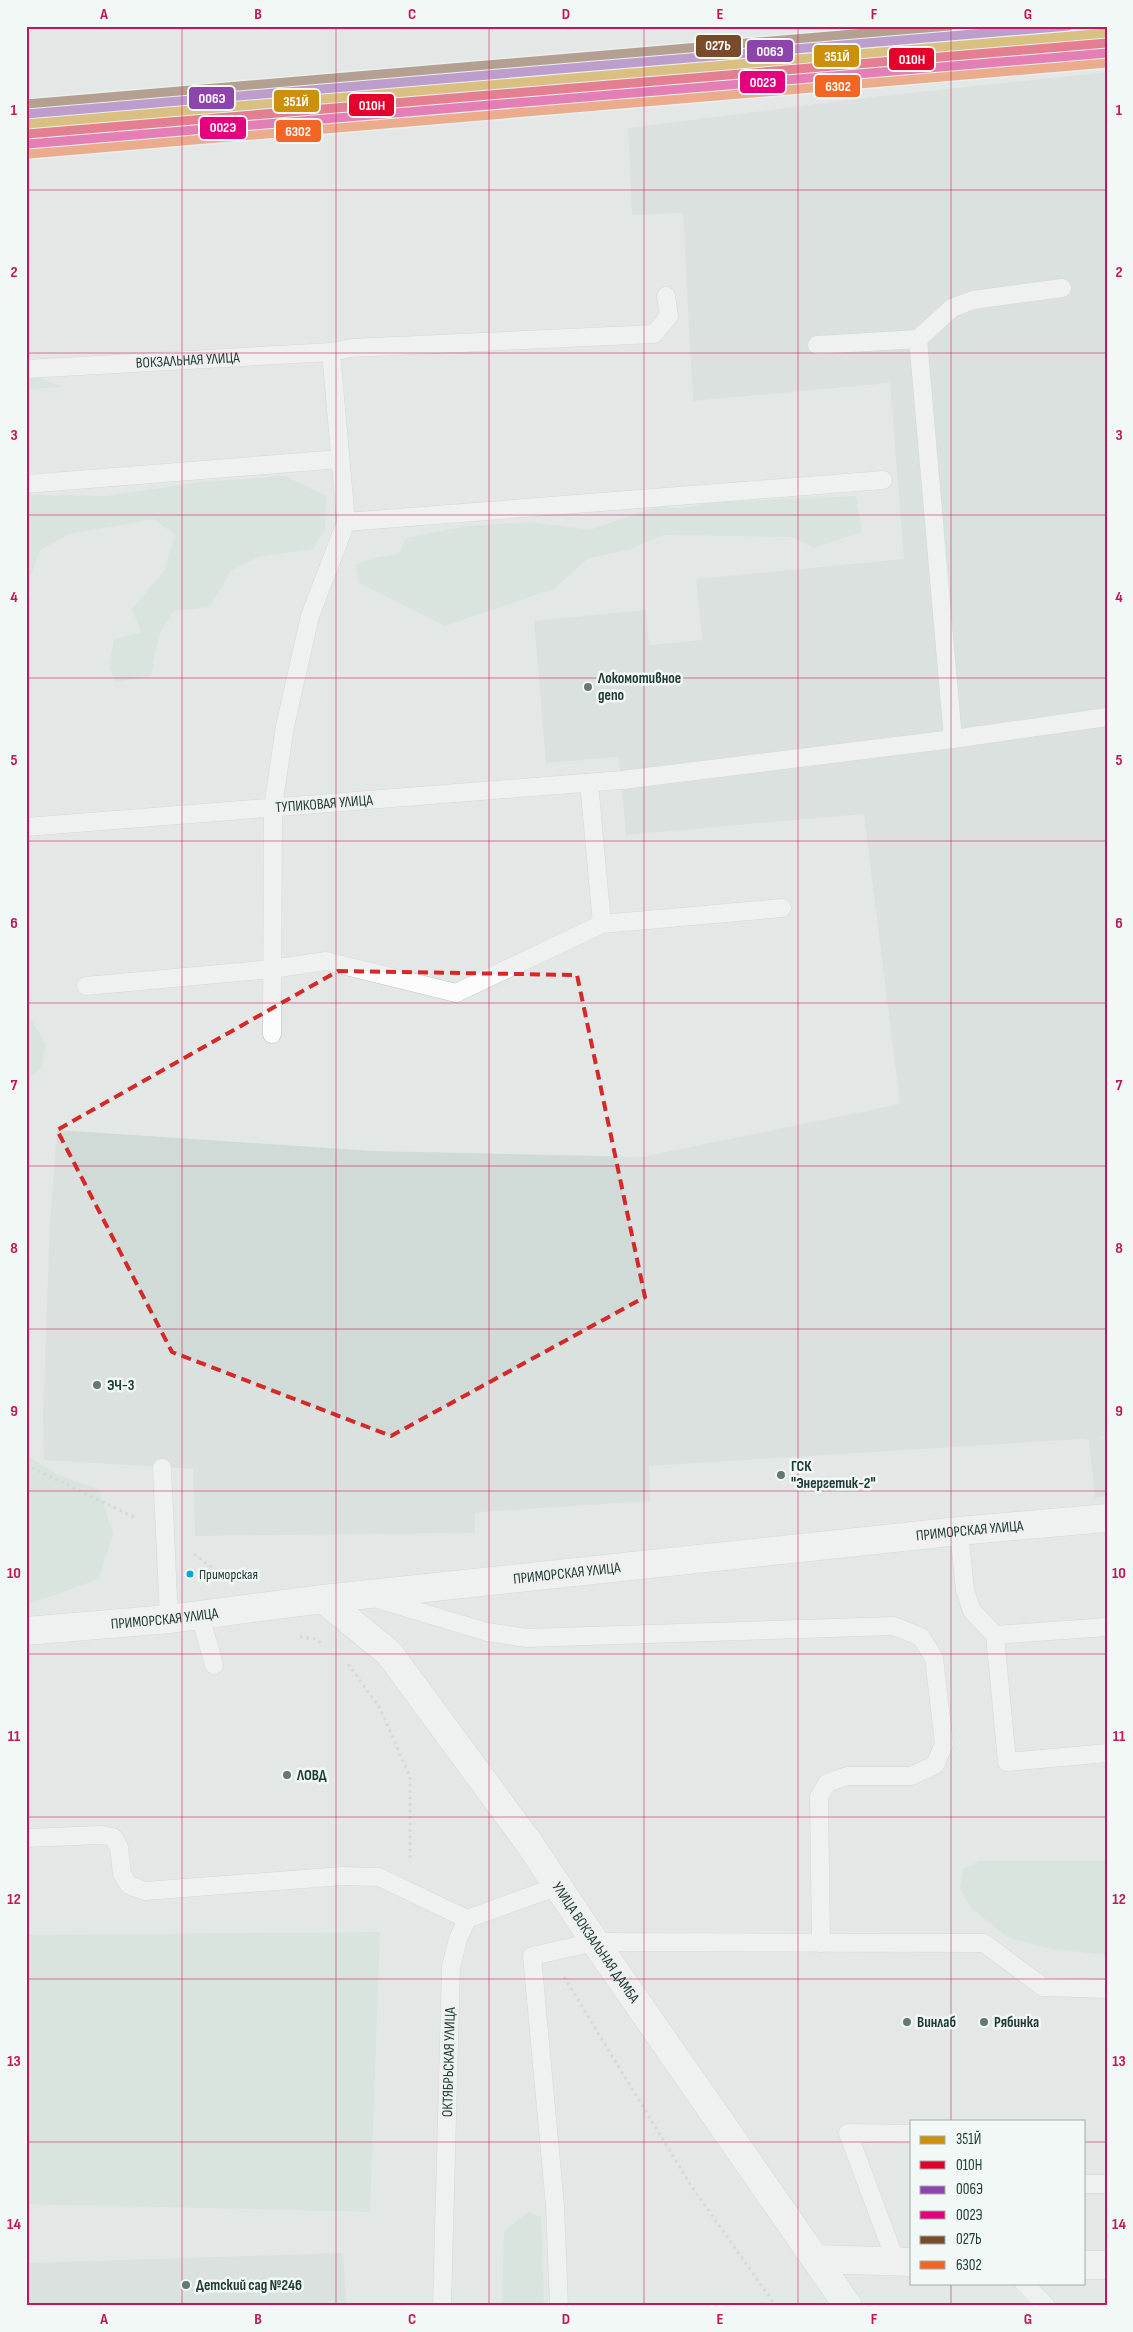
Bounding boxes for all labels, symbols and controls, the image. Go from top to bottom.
text: A [99,5,108,24]
text: B [254,5,262,24]
text: C [408,5,416,24]
text: D [562,5,570,24]
text: E [717,5,724,24]
text: F [871,5,878,24]
text: G [1024,5,1032,24]
line badge: 027Ь [695,34,742,58]
text: 027Ь [705,37,731,54]
line badge: 006Э [746,39,794,63]
text: 006Э [757,43,783,60]
line badge: 351Й [813,44,860,68]
line badge: 010Н [888,47,935,71]
text: 351Й [824,48,850,65]
text: 010Н [899,51,925,68]
line badge: 002Э [739,70,786,94]
text: 002Э [750,74,776,91]
line badge: 6302 [814,74,861,98]
text: 6302 [825,78,851,95]
line badge: 006Э [188,86,235,110]
line badge: 351Й [273,89,320,113]
text: 006Э [199,90,225,107]
text: 351Й [283,93,309,110]
line badge: 010Н [348,93,395,117]
text: 010Н [359,97,385,114]
text: 1 [11,101,18,120]
text: 1 [1116,101,1123,120]
line badge: 002Э [199,116,247,140]
text: 002Э [210,119,236,136]
line badge: 6302 [275,119,322,143]
text: 6302 [285,123,311,140]
text: 2 [10,263,18,282]
text: 2 [1115,263,1123,282]
street label: ВОКЗАЛЬНАЯ УЛИЦА [135,348,241,372]
text: 3 [10,426,18,445]
text: 3 [1115,426,1123,445]
text: 4 [10,588,18,607]
text: 4 [1115,588,1123,607]
place label: Локомотивное депо [597,669,681,705]
marker: Локомотивное депо [582,681,594,693]
text: 5 [10,751,18,770]
text: 5 [1115,751,1123,770]
street label: ТУПИКОВАЯ УЛИЦА [275,790,374,817]
text: 6 [10,914,18,933]
text: 6 [1115,914,1123,933]
text: 7 [11,1076,18,1095]
text: 7 [1116,1076,1123,1095]
text: 8 [10,1239,18,1258]
text: 8 [1115,1239,1123,1258]
place label: ЭЧ-3 [107,1376,135,1395]
marker: ЭЧ-3 [91,1379,103,1391]
text: 9 [10,1402,18,1421]
text: 9 [1115,1402,1123,1421]
place label: ГСК "Энергетик-2" [791,1457,876,1493]
marker: ГСК "Энергетик-2" [775,1469,787,1481]
street label: ПРИМОРСКАЯ УЛИЦА [915,1516,1025,1545]
street label: ПРИМОРСКАЯ УЛИЦА [512,1558,622,1588]
text: 10 [7,1564,21,1583]
text: 10 [1112,1564,1126,1583]
place label: Приморская [199,1566,258,1583]
marker: Приморская [185,1569,195,1579]
street label: ПРИМОРСКАЯ УЛИЦА [110,1603,220,1633]
text: 11 [8,1727,21,1746]
text: 11 [1113,1727,1126,1746]
place label: ЛОВД [296,1766,327,1785]
marker: ЛОВД [281,1769,293,1781]
street label: УЛИЦА ВОКЗАЛЬНАЯ ДАМБА [548,1878,644,2007]
text: 12 [7,1890,21,1909]
text: 12 [1112,1890,1126,1909]
street label: ОКТЯБРЬСКАЯ УЛИЦА [438,2006,459,2117]
place label: Винлаб [917,2013,956,2032]
place label: Рябинка [994,2013,1039,2032]
marker: Винлаб [901,2016,913,2028]
marker: Рябинка [978,2016,990,2028]
text: 13 [7,2052,21,2071]
text: 13 [1112,2052,1126,2071]
legend [910,2120,1086,2284]
text: 351Й [956,2130,981,2149]
text: 010Н [956,2156,982,2175]
text: 006Э [956,2180,983,2199]
text: 002Э [956,2206,983,2225]
text: 14 [7,2215,21,2234]
text: 14 [1112,2215,1126,2234]
text: 027Ь [956,2230,982,2249]
text: 6302 [956,2256,982,2275]
place label: Детский сад №246 [196,2276,302,2295]
marker: Детский сад №246 [180,2279,192,2291]
text: A [99,2310,108,2329]
text: B [254,2310,262,2329]
text: C [408,2310,416,2329]
text: D [562,2310,570,2329]
text: E [717,2310,724,2329]
text: F [871,2310,878,2329]
text: G [1024,2310,1032,2329]

